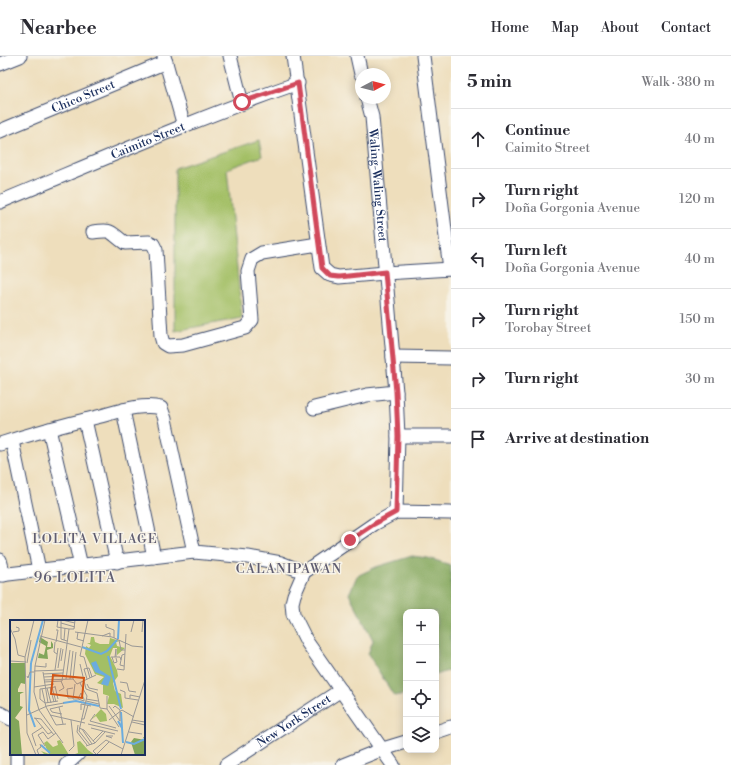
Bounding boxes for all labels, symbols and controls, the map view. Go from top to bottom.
text: Nearbee [20,16,97,40]
text: Home [491,19,529,37]
text: Map [551,19,579,37]
text: About [601,19,639,37]
text: Contact [661,19,711,37]
north arrow [355,68,391,104]
text: 5 min [467,71,512,93]
text: Walk · 380 m [641,74,715,90]
street label: Chico Street [49,76,118,116]
route start [233,93,251,111]
street label: Caimito Street [109,118,188,162]
text: Continue [505,121,570,140]
street label: Waling-Waling Street [365,127,390,243]
icon: ahead [467,128,489,150]
text: 40 m [685,131,715,147]
text: Caimito Street [505,140,590,156]
text: Turn right [505,181,579,200]
icon: right [467,188,489,210]
text: 120 m [679,191,715,207]
text: Doña Gorgonia Avenue [505,200,640,216]
text: Turn left [505,241,567,260]
icon: left [467,248,489,270]
text: 40 m [685,251,715,267]
text: Doña Gorgonia Avenue [505,260,640,276]
text: Turn right [505,301,579,320]
icon: right [467,308,489,330]
text: 150 m [680,311,715,327]
text: Torobay Street [505,320,591,336]
icon: right [467,368,489,390]
text: Turn right [505,369,579,388]
text: 30 m [685,371,715,387]
icon: arrive [467,428,489,450]
text: Arrive at destination [505,429,649,448]
district label: LOLITA VILLAGE [32,531,158,547]
route end [341,531,359,549]
district label: CALANIPAWAN [236,561,342,577]
district label: 96 LOLITA [34,569,116,587]
map controls [403,609,439,753]
button: + [403,609,439,645]
inset map [10,620,145,755]
button: − [403,645,439,681]
button: locate [403,681,439,717]
street label: New York Street [254,691,334,750]
button: layers [403,717,439,753]

